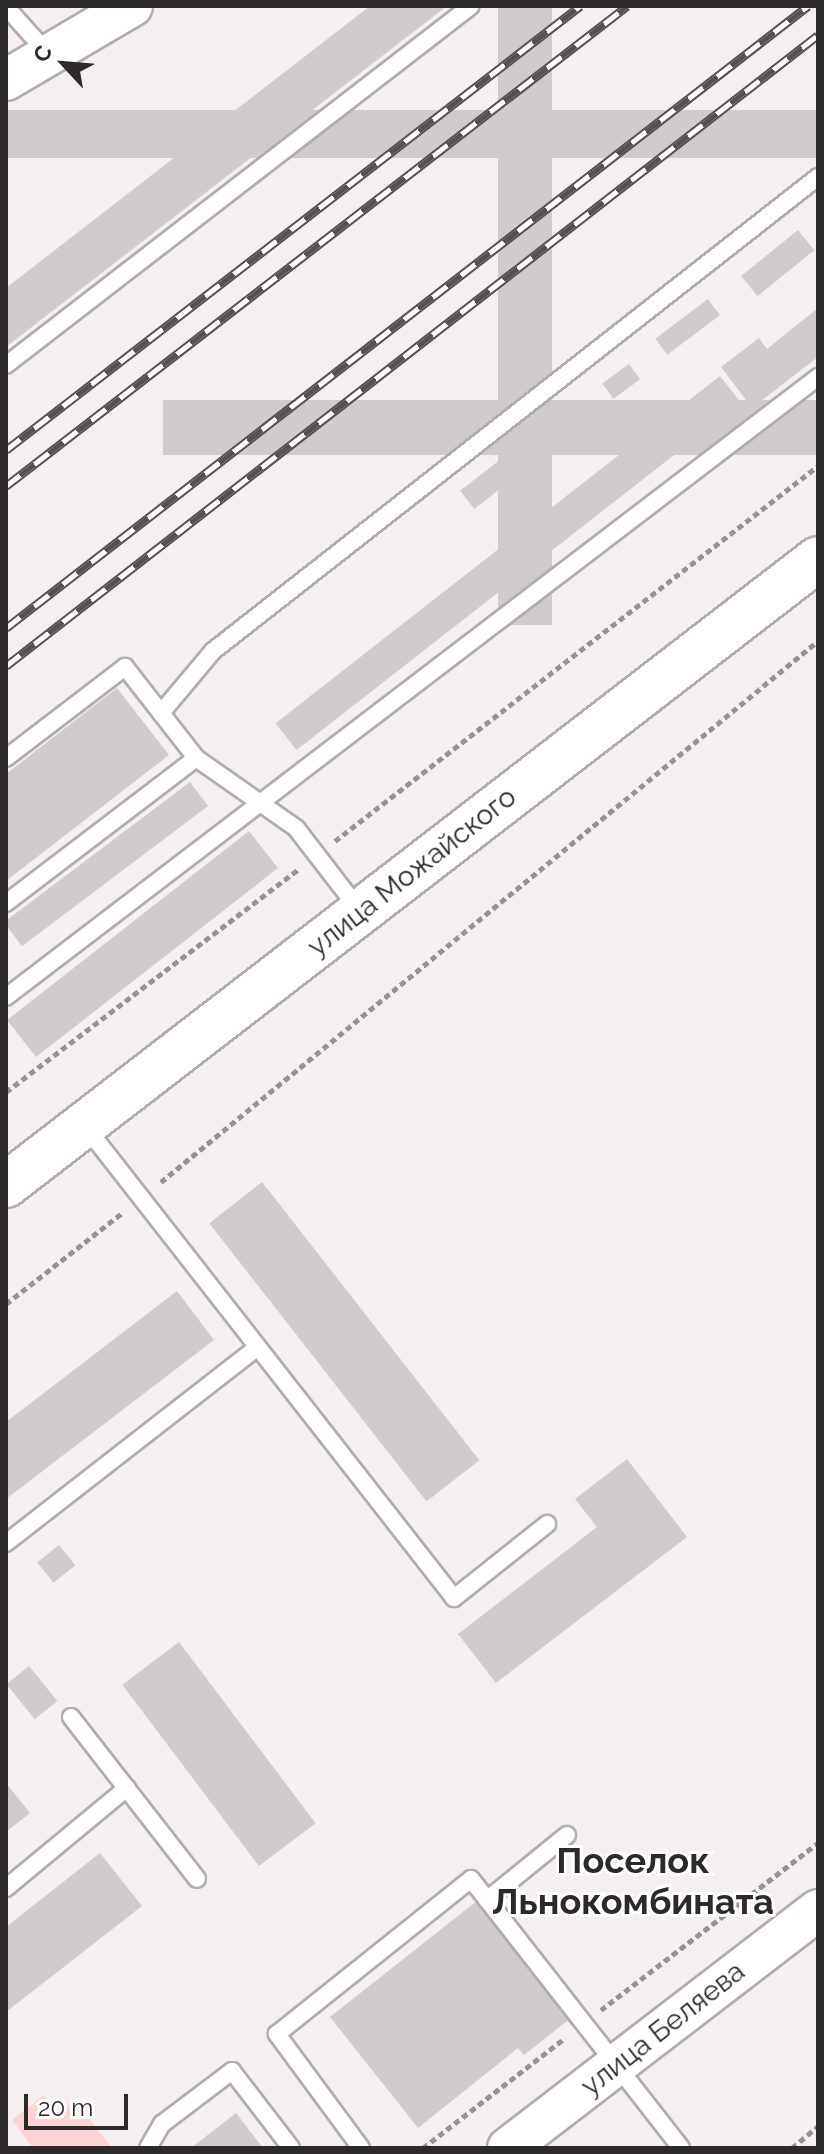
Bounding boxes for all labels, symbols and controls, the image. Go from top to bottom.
north arrow [24,24,104,104]
text: С [27,41,57,66]
street label: улица Можайского [301,780,523,964]
district label: Поселок Льнокомбината [492,1838,774,1923]
street label: улица Беляева [575,1955,751,2103]
scale bar [28,2078,132,2128]
text: 20 m [38,2093,93,2122]

